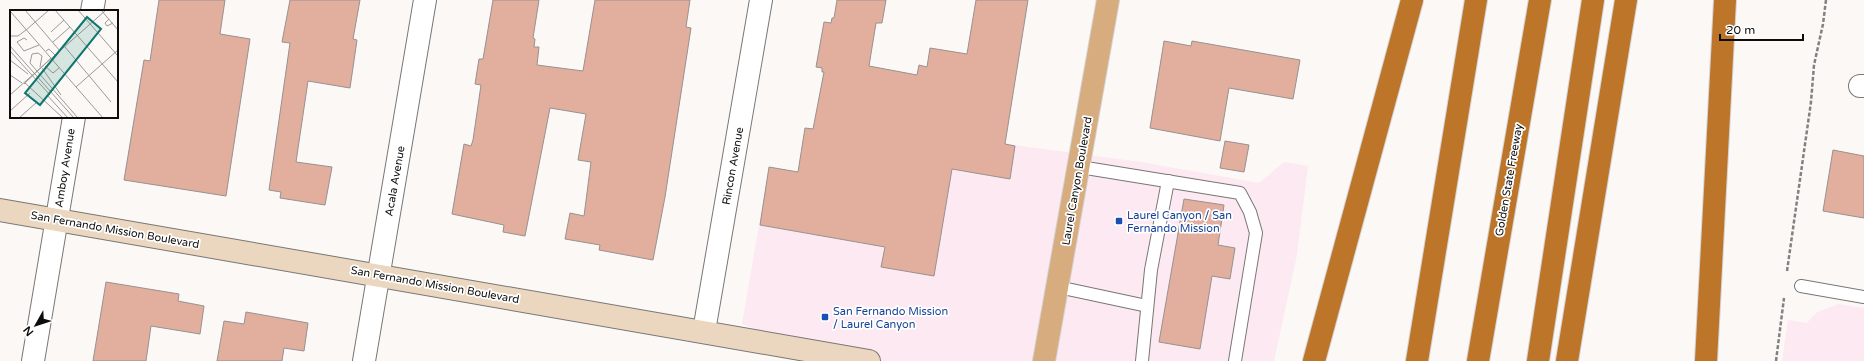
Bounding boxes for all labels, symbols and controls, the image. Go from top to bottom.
inset map [10,10,118,118]
scale bar [1720,16,1803,42]
text: 20 m [1726,23,1755,37]
street label: Laurel Canyon Boulevard [1059,116,1095,246]
street label: Golden State Freeway [1493,123,1525,237]
street label: Rincon Avenue [720,126,746,206]
street label: Amboy Avenue [52,128,78,208]
street label: Acala Avenue [382,145,408,217]
street label: San Fernando Mission Boulevard [30,209,200,251]
place label: Laurel Canyon / San Fernando Mission [1127,209,1232,235]
marker: Laurel Canyon / San Fernando Mission [1114,216,1124,226]
street label: San Fernando Mission Boulevard [350,264,520,306]
north arrow [16,305,56,345]
place label: San Fernando Mission / Laurel Canyon [833,305,948,331]
marker: San Fernando Mission / Laurel Canyon [820,312,830,322]
text: N [21,323,36,339]

